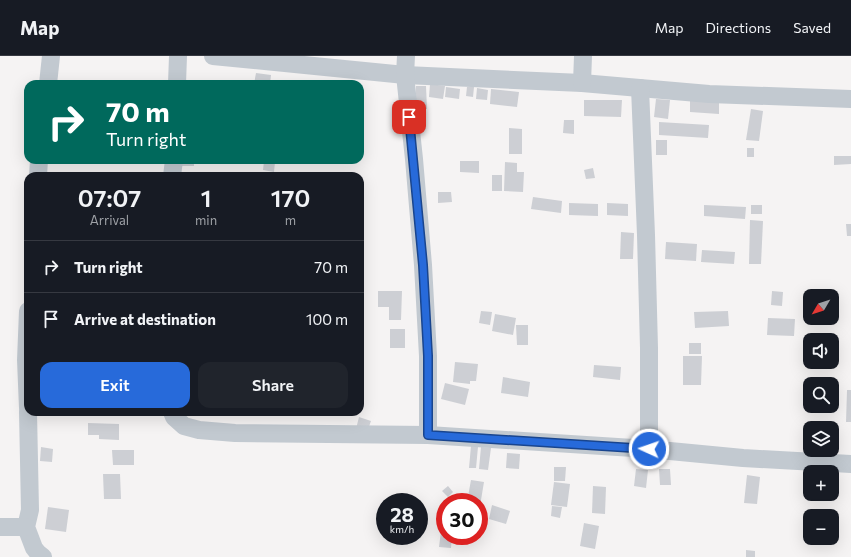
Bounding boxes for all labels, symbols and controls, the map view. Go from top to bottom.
text: Map [20,16,59,39]
text: Map [655,19,684,36]
text: Directions [706,19,771,36]
text: Saved [793,19,831,36]
text: 70 m [106,94,170,128]
icon: right [40,96,92,148]
pin [392,100,426,134]
icon: arrive [398,106,420,128]
text: Turn right [106,128,186,150]
text: 07:07 [78,183,141,212]
text: 1 [201,183,211,212]
text: 170 [271,183,310,212]
text: Arrival [90,212,129,228]
text: min [195,212,217,228]
text: m [285,212,296,228]
icon: right [40,256,62,278]
text: Turn right [74,258,143,276]
text: 70 m [314,258,348,276]
north arrow [803,289,839,325]
map controls [803,289,839,545]
icon: arrive [40,308,62,330]
text: Arrive at destination [74,310,216,328]
text: 100 m [306,310,348,328]
button: sound [803,333,839,369]
button: Exit [40,362,190,408]
button: Share [198,362,348,408]
button: search [803,377,839,413]
button: layers [803,421,839,457]
position arrow [628,428,670,470]
button: + [803,465,839,501]
speed limit sign: 30 [436,493,488,545]
text: 28 [390,502,414,526]
button: − [803,509,839,545]
text: km/h [390,523,414,535]

